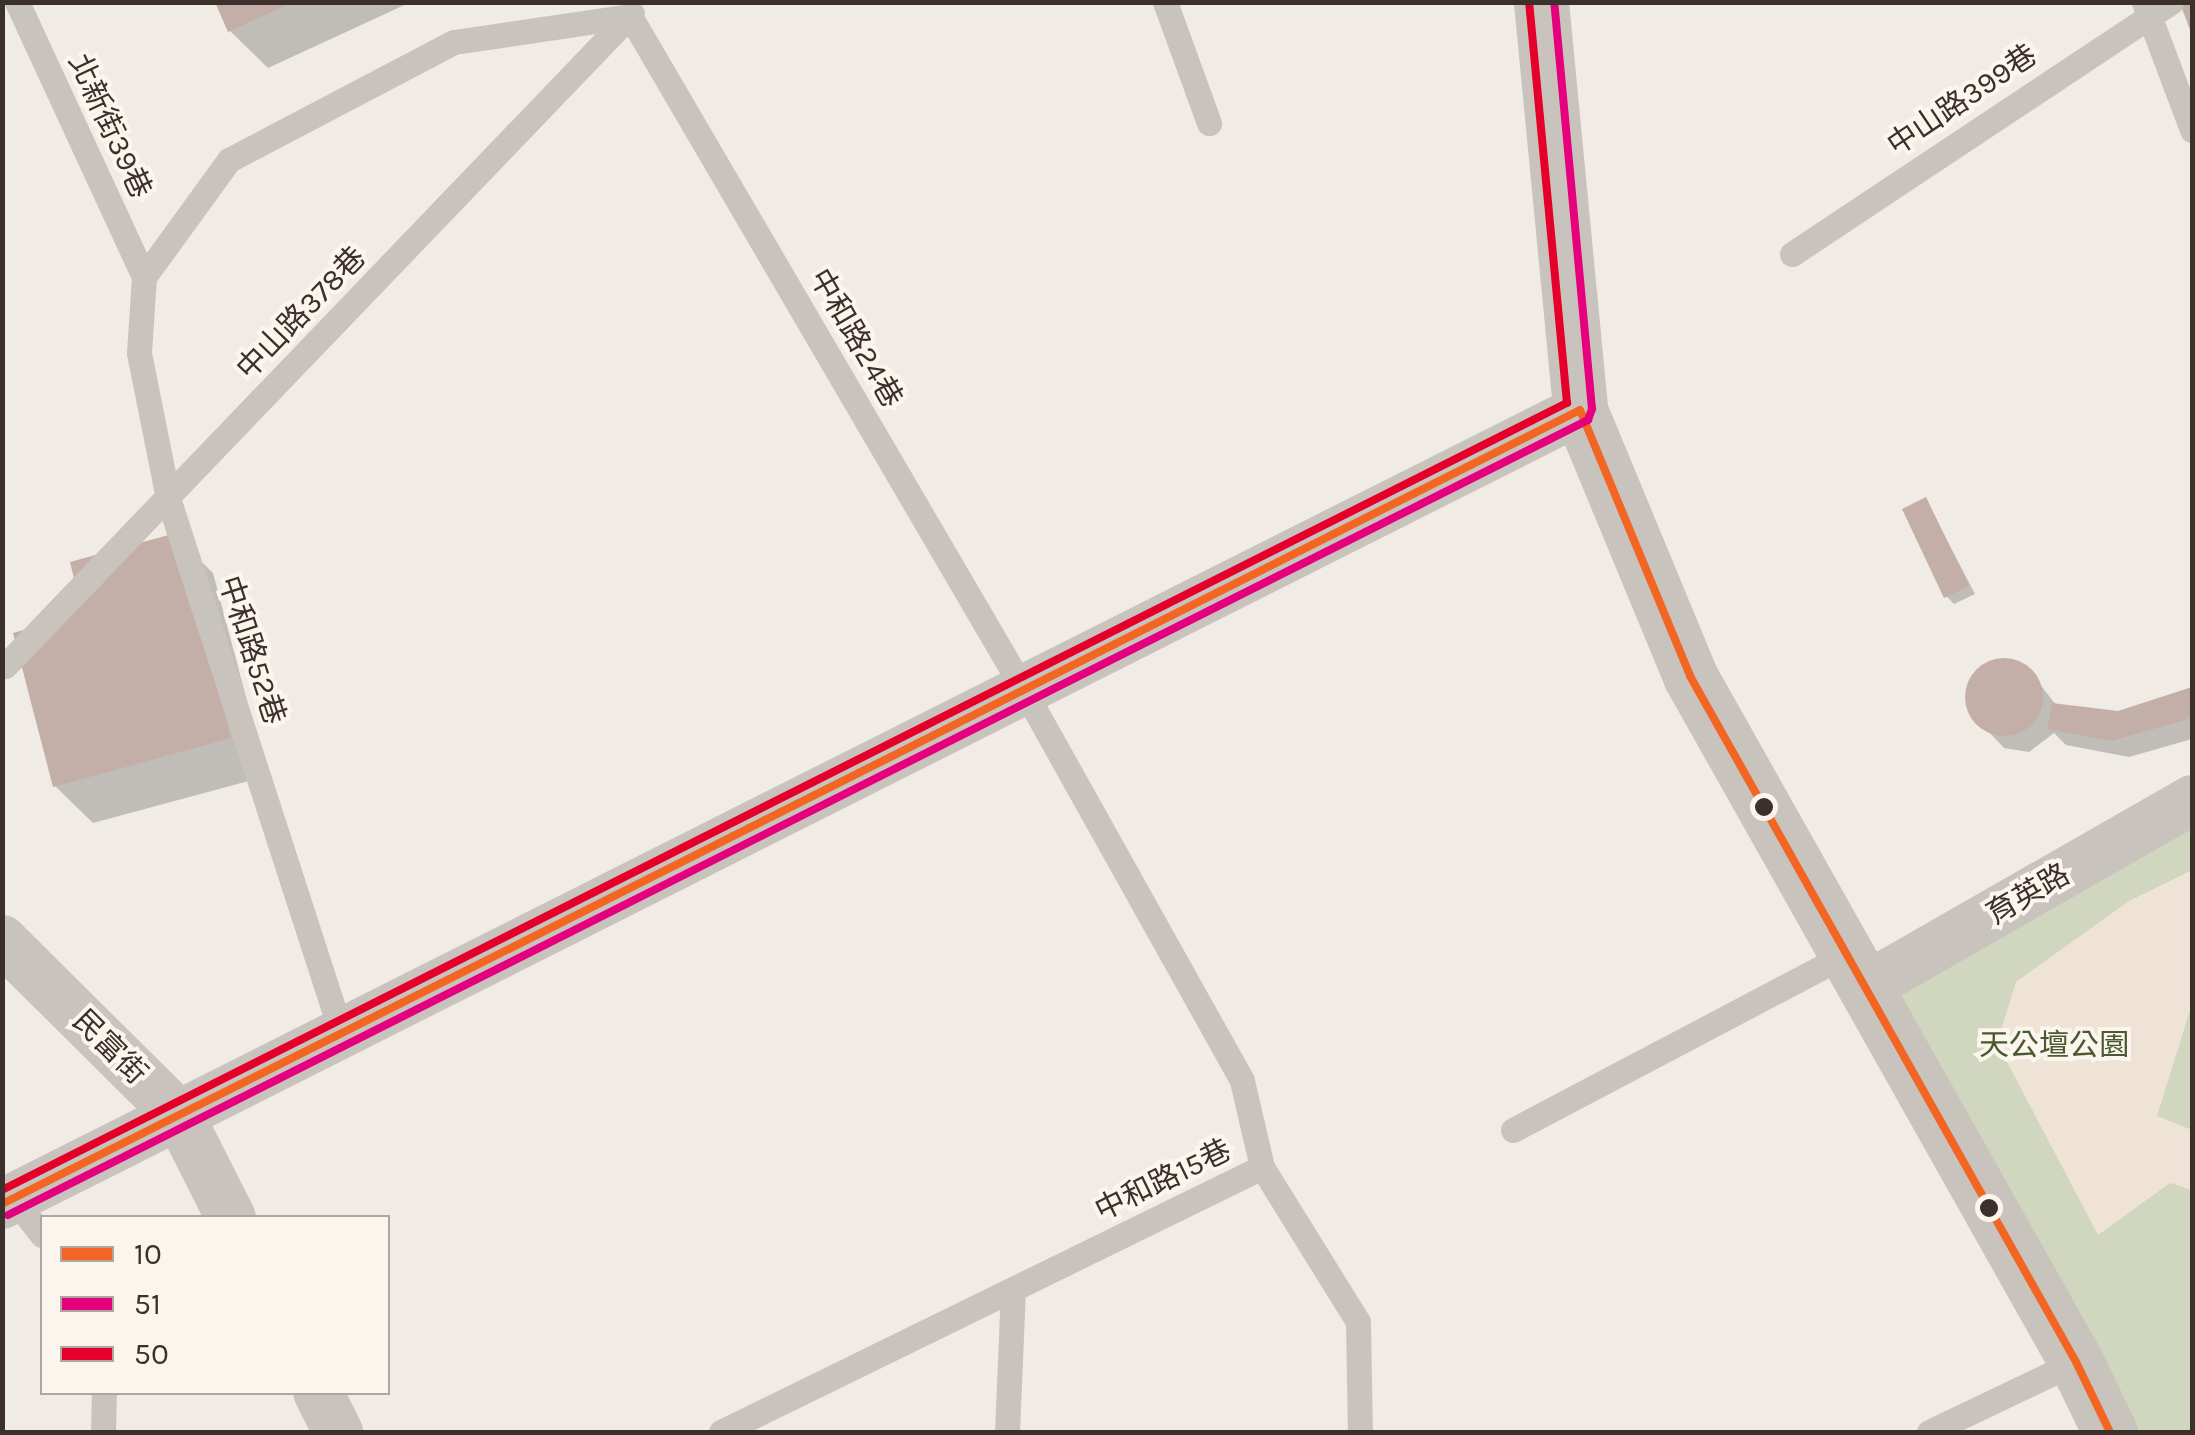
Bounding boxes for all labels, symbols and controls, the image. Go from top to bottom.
street label: 中山路399巷 [1880,37,2044,163]
street label: 北新街39巷 [61,48,159,204]
street label: 中山路378巷 [229,239,373,387]
street label: 中和路24巷 [802,262,910,414]
street label: 中和路52巷 [211,571,293,729]
unlabelled marker [1754,797,1774,817]
street label: 育英路 [1980,856,2076,932]
street label: 民富街 [65,1002,155,1092]
park label: 天公壇公園 [1979,1027,2129,1063]
street label: 中和路15巷 [1089,1132,1237,1228]
unlabelled marker [1979,1198,1999,1218]
legend [40,1215,390,1395]
text: 10 [134,1236,162,1272]
text: 51 [134,1286,161,1322]
text: 50 [134,1336,169,1372]

